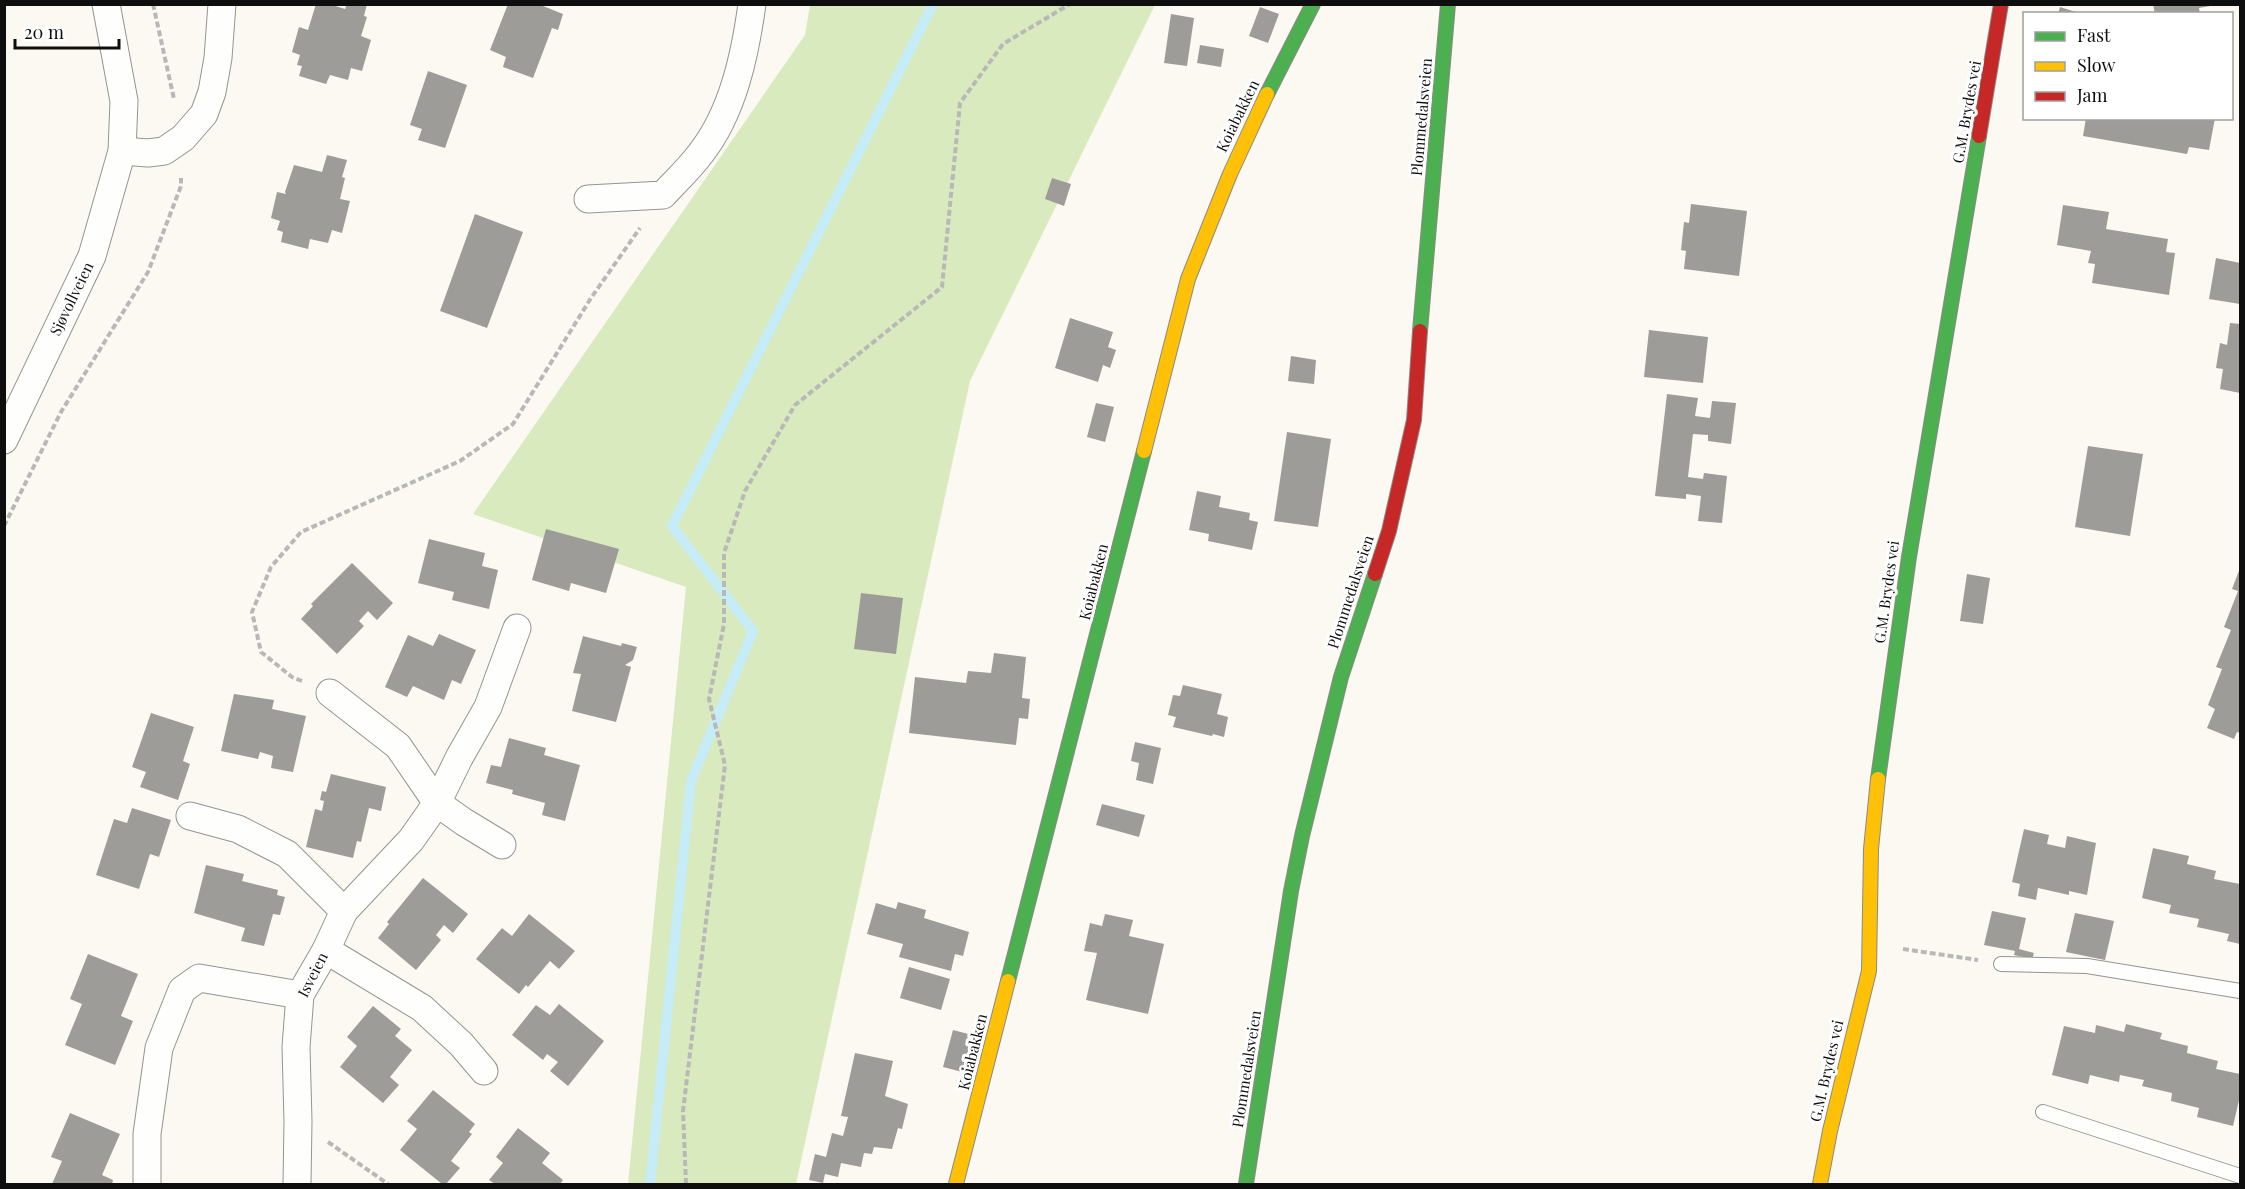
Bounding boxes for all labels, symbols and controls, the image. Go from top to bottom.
scale bar [15,12,118,50]
legend [2023,12,2233,120]
text: 20 m [24,20,64,44]
text: Fast [2077,23,2111,47]
text: Slow [2077,53,2115,77]
street label: Plommedalsveien [1406,57,1436,177]
street label: G.M. Brydes vei [1947,58,1985,165]
street label: Koiabakken [1211,76,1263,155]
text: Jam [2076,83,2107,107]
street label: Sjøvollveien [45,258,98,339]
street label: Plommedalsveien [1322,532,1378,651]
street label: G.M. Brydes vei [1869,538,1903,645]
street label: Koiabakken [1074,541,1112,622]
street label: Isveien [292,949,332,1000]
street label: Plommedalsveien [1227,1009,1265,1129]
street label: Koiabakken [953,1011,991,1092]
street label: G.M. Brydes vei [1805,1017,1848,1124]

